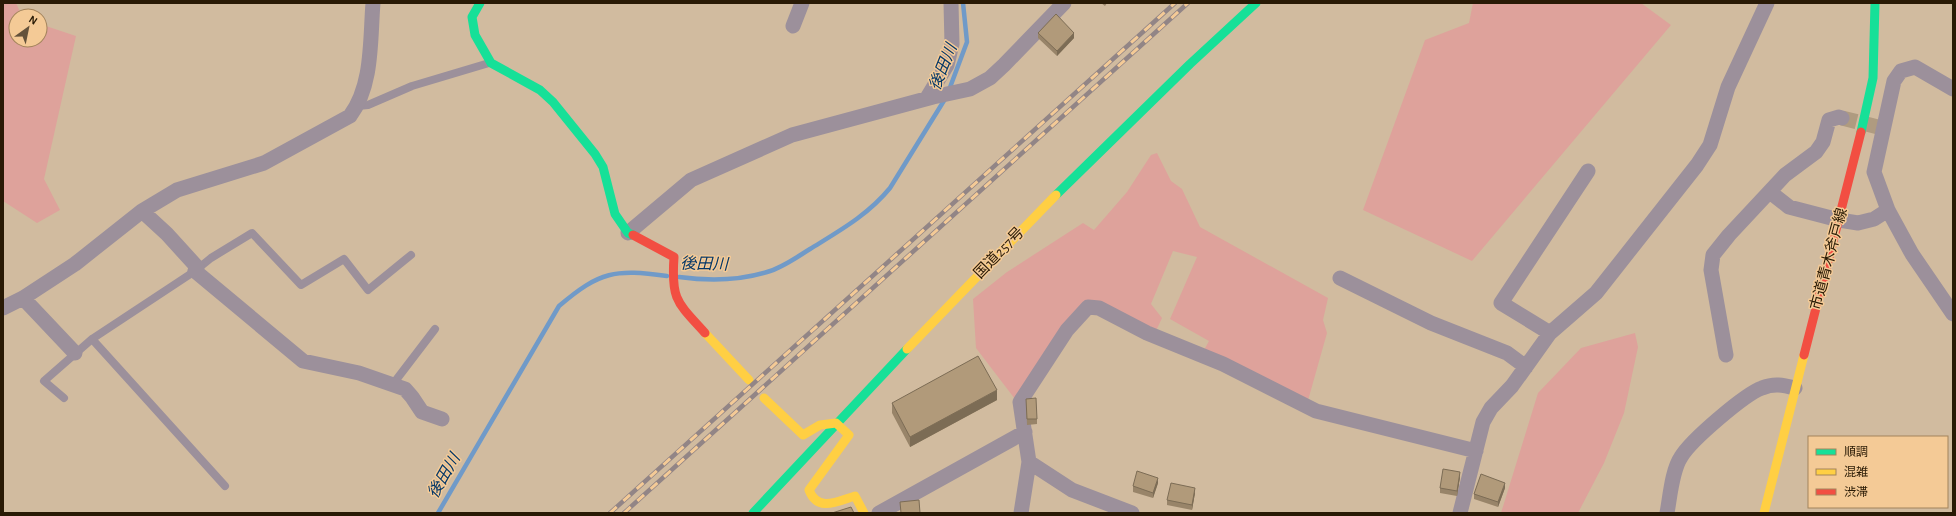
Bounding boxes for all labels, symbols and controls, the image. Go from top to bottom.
north arrow [8,8,48,48]
text: N [27,13,39,27]
water label: 後田川 [926,40,960,92]
street label: 市道青木斧戸線 [1807,206,1850,312]
street label: 国道257号 [971,224,1027,281]
water label: 後田川 [680,255,730,272]
legend [1808,436,1948,508]
text: 順調 [1844,446,1868,458]
water label: 後田川 [424,449,464,501]
text: 混雑 [1844,465,1868,478]
text: 渋滞 [1844,486,1868,498]

